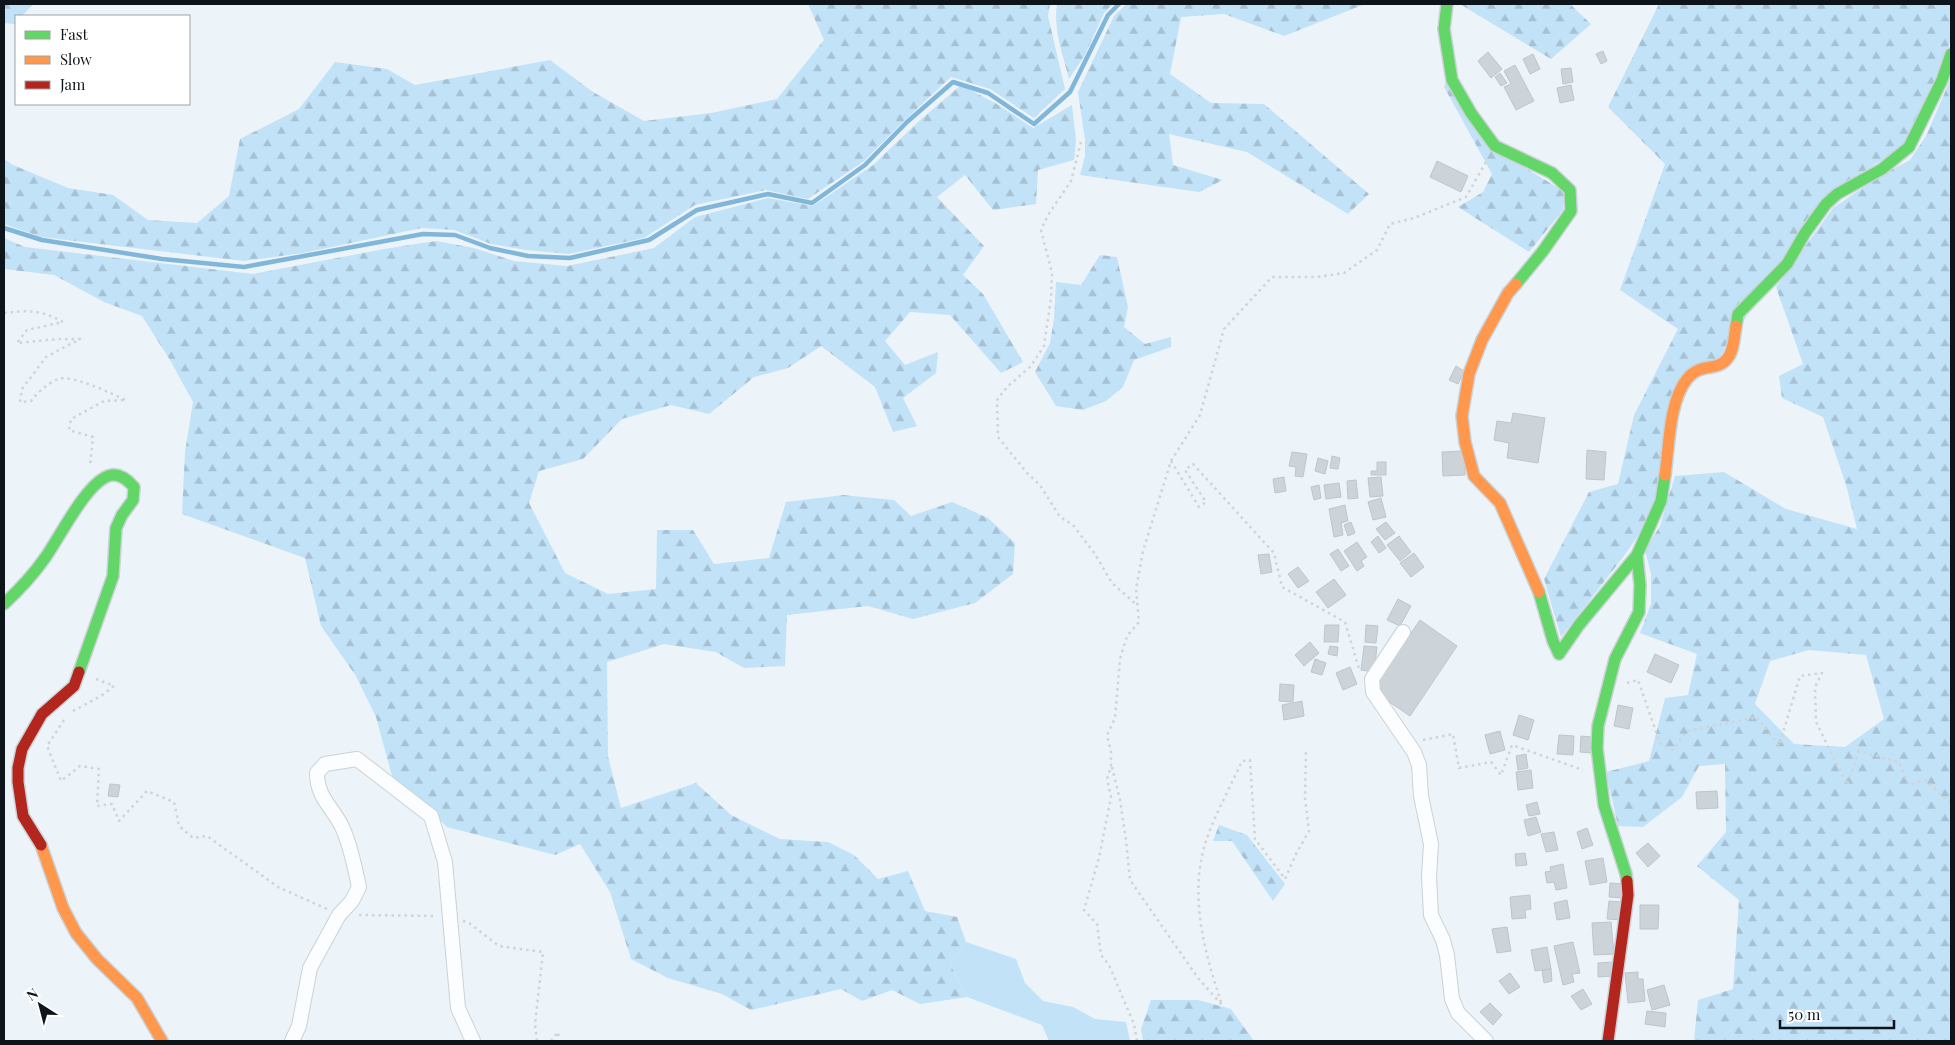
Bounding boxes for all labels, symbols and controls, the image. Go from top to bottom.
legend [15,15,190,105]
text: Fast [60,24,89,44]
text: Slow [60,49,92,69]
text: Jam [59,74,86,94]
north arrow [15,980,65,1030]
text: N [22,983,42,1005]
scale bar [1780,998,1894,1030]
text: 50 m [1788,1004,1821,1024]

